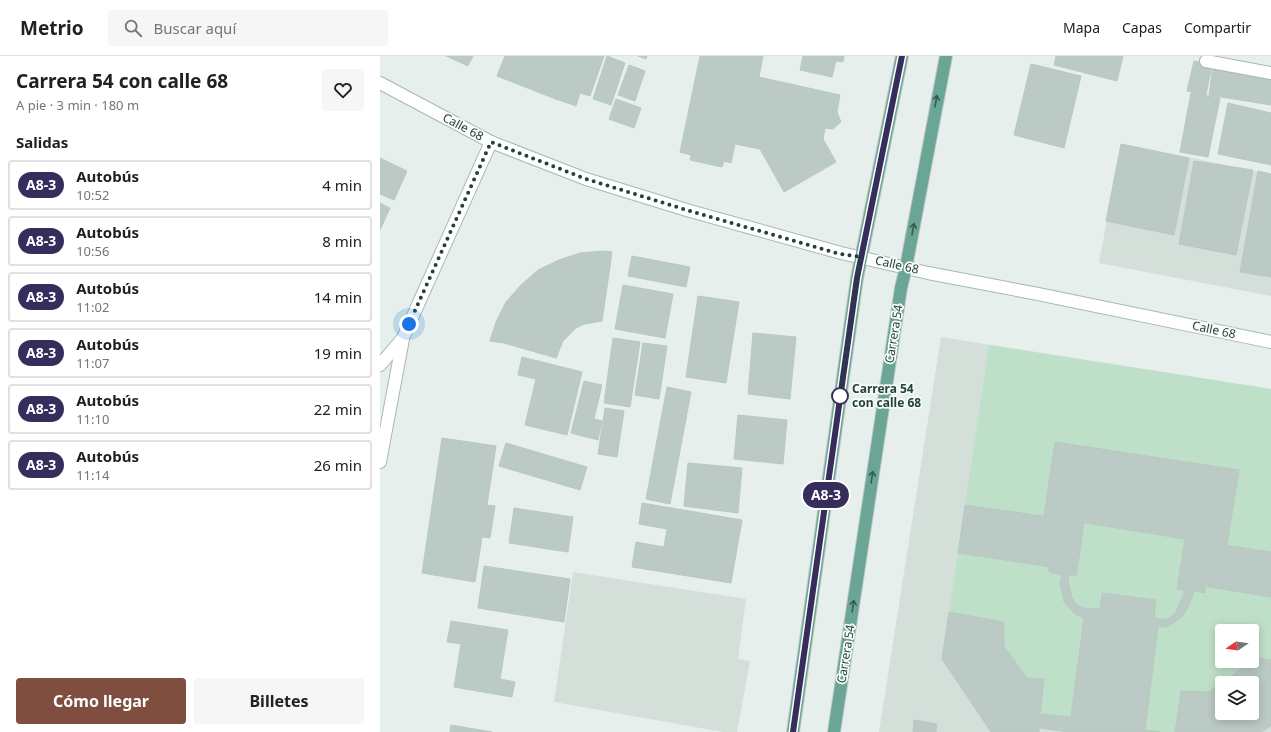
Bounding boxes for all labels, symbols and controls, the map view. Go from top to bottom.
search box [108,10,388,46]
text: Metrio [20,15,84,41]
icon: search [122,17,144,39]
text: Buscar aquí [154,18,236,38]
text: Mapa [1063,18,1100,37]
text: Capas [1122,18,1162,37]
text: Compartir [1184,18,1251,37]
text: Carrera 54 con calle 68 [16,68,228,94]
button: heart [322,69,364,111]
one-way arrow [933,95,941,108]
text: A pie · 3 min · 180 m [16,96,139,114]
street label: Calle 68 [440,109,487,144]
text: Salidas [16,132,68,152]
text: Autobús [76,166,139,186]
text: A8-3 [26,175,56,194]
text: 4 min [322,175,362,195]
text: 10:52 [76,186,109,204]
text: Autobús [76,222,139,242]
one-way arrow [910,223,918,236]
text: A8-3 [26,231,56,250]
text: 8 min [322,231,362,251]
text: 10:56 [76,242,109,260]
street label: Calle 68 [874,251,921,278]
text: Autobús [76,278,139,298]
text: A8-3 [26,287,56,306]
text: 14 min [314,287,362,307]
text: 11:02 [76,298,109,316]
street label: Carrera 54 [880,303,907,364]
your location [399,314,419,334]
street label: Calle 68 [1191,317,1238,342]
text: Autobús [76,334,139,354]
text: A8-3 [26,343,56,362]
text: 19 min [314,343,362,363]
text: 11:07 [76,354,109,372]
place label: Carrera 54 con calle 68 [852,380,921,411]
marker: Carrera 54 con calle 68 [831,387,849,405]
text: Autobús [76,390,139,410]
text: A8-3 [26,399,56,418]
text: 22 min [314,399,362,419]
text: 11:10 [76,410,109,428]
text: Autobús [76,446,139,466]
text: A8-3 [26,455,56,474]
text: 26 min [314,455,362,475]
text: 11:14 [76,466,109,484]
one-way arrow [868,471,876,484]
line badge: A8-3 [798,482,854,508]
text: A8-3 [811,485,841,504]
one-way arrow [849,600,857,613]
street label: Carrera 54 [832,623,859,684]
north arrow [1215,624,1259,668]
map controls [1215,624,1259,720]
button: layers [1215,676,1259,720]
button: Cómo llegar [16,678,186,724]
button: Billetes [194,678,364,724]

